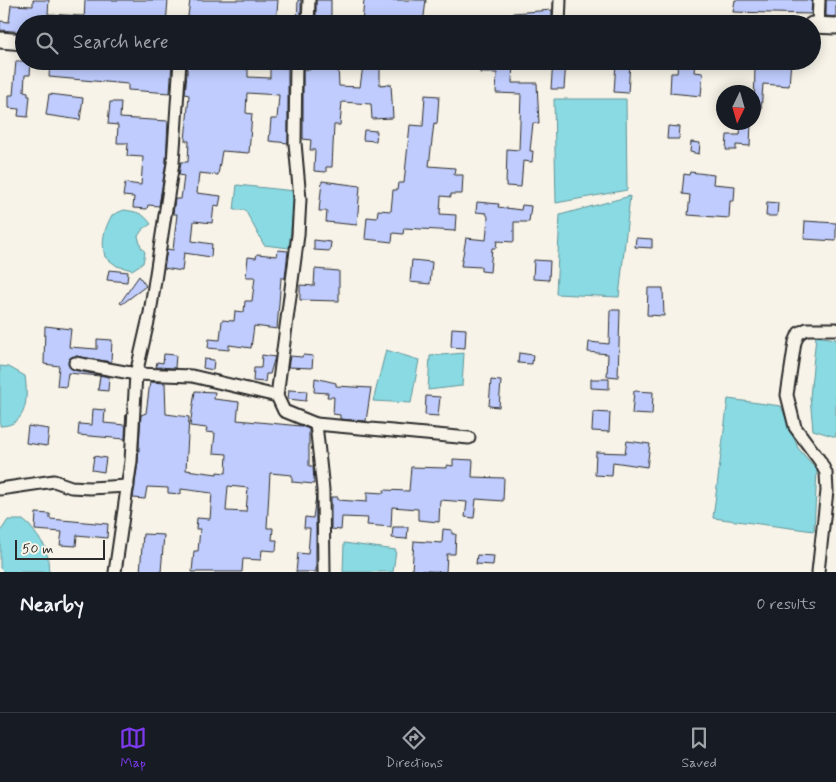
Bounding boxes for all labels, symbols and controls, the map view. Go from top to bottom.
search box [15,15,821,70]
icon: search [33,29,61,57]
text: Search here [73,30,169,55]
north arrow [716,85,761,130]
scale bar [15,537,105,560]
text: 50 m [22,540,53,558]
text: Nearby [20,591,84,619]
text: 0 results [756,594,816,615]
tab: Map [119,724,147,772]
tab: Directions [386,724,443,772]
tab: Saved [681,724,717,772]

